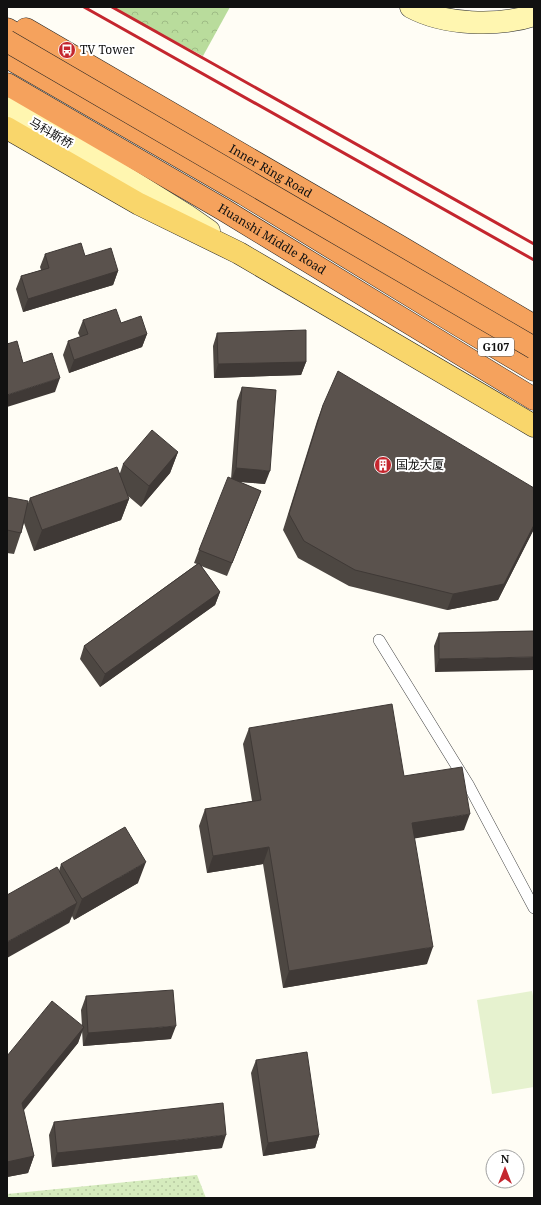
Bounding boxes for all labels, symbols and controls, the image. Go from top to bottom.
bus stop icon: TV Tower [57,40,77,60]
place label: TV Tower [80,41,135,58]
street label: 马科斯桥 [26,113,76,152]
street label: Inner Ring Road [226,140,316,202]
street label: Huanshi Middle Road [215,199,330,279]
road number: G107 [478,338,514,356]
building icon: 国龙大厦 [373,455,393,475]
place label: 国龙大厦 [396,456,444,473]
north arrow [485,1149,525,1189]
text: N [501,1151,510,1166]

